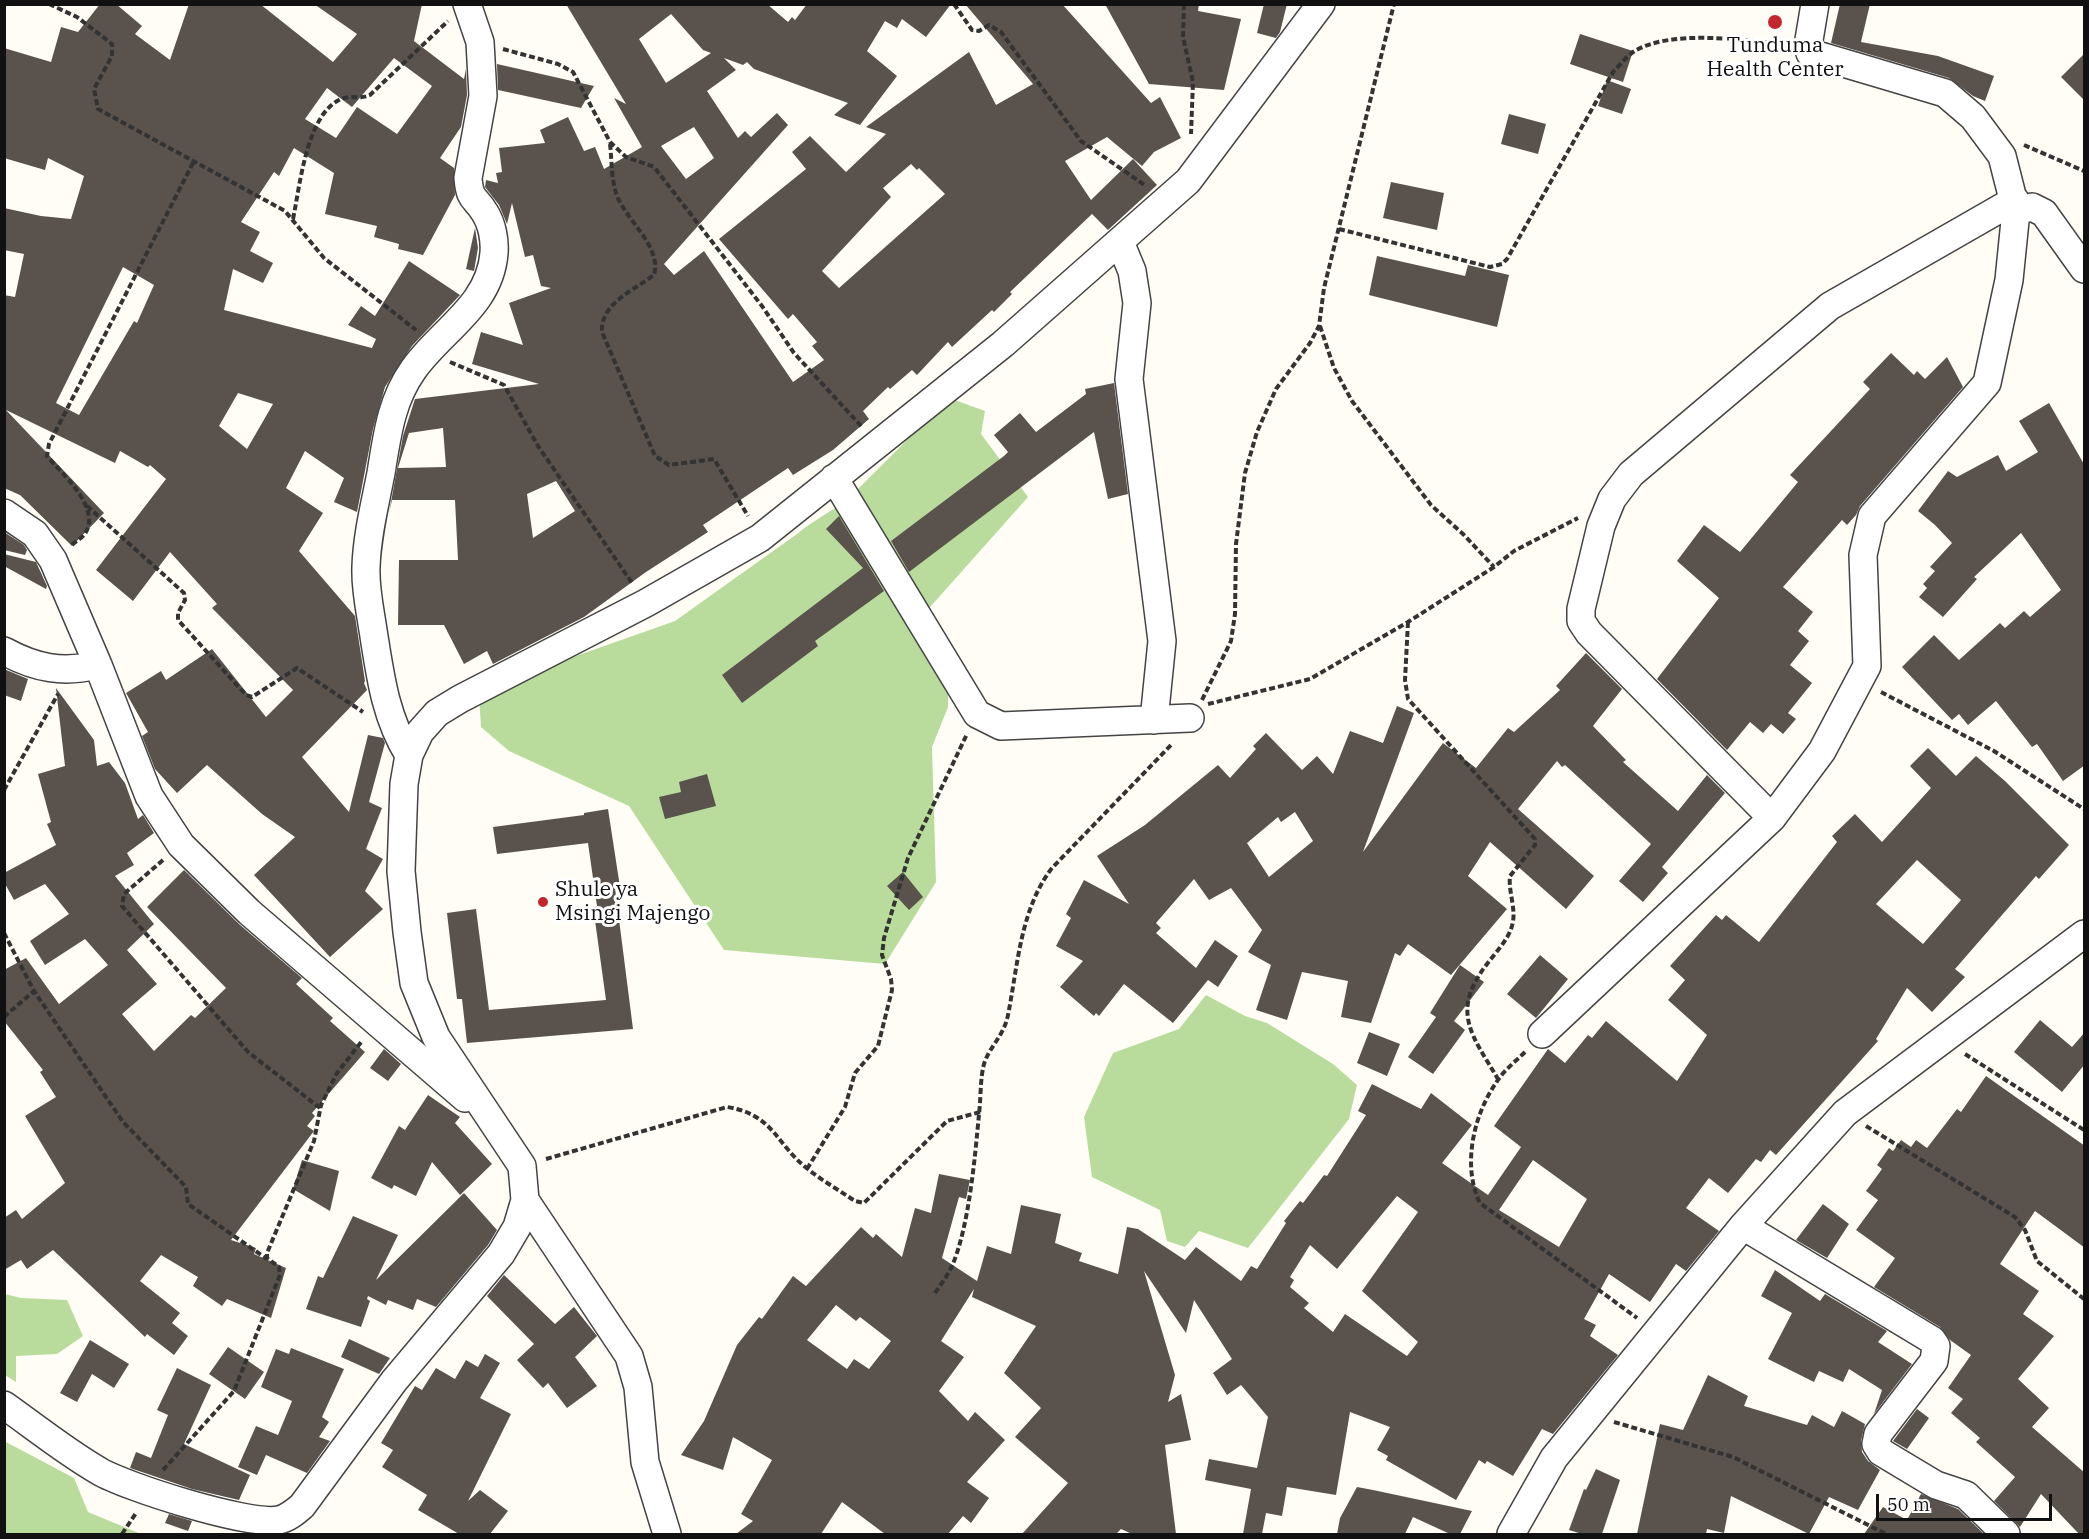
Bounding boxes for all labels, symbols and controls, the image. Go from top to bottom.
marker: Tunduma Health Center [1766,13,1784,31]
place label: Tunduma Health Center [1706,33,1844,83]
place label: Shule ya Msingi Majengo [555,877,710,927]
marker: Shule ya Msingi Majengo [536,895,550,909]
scale bar [1879,1482,2054,1520]
text: 50 m [1887,1493,1930,1516]

